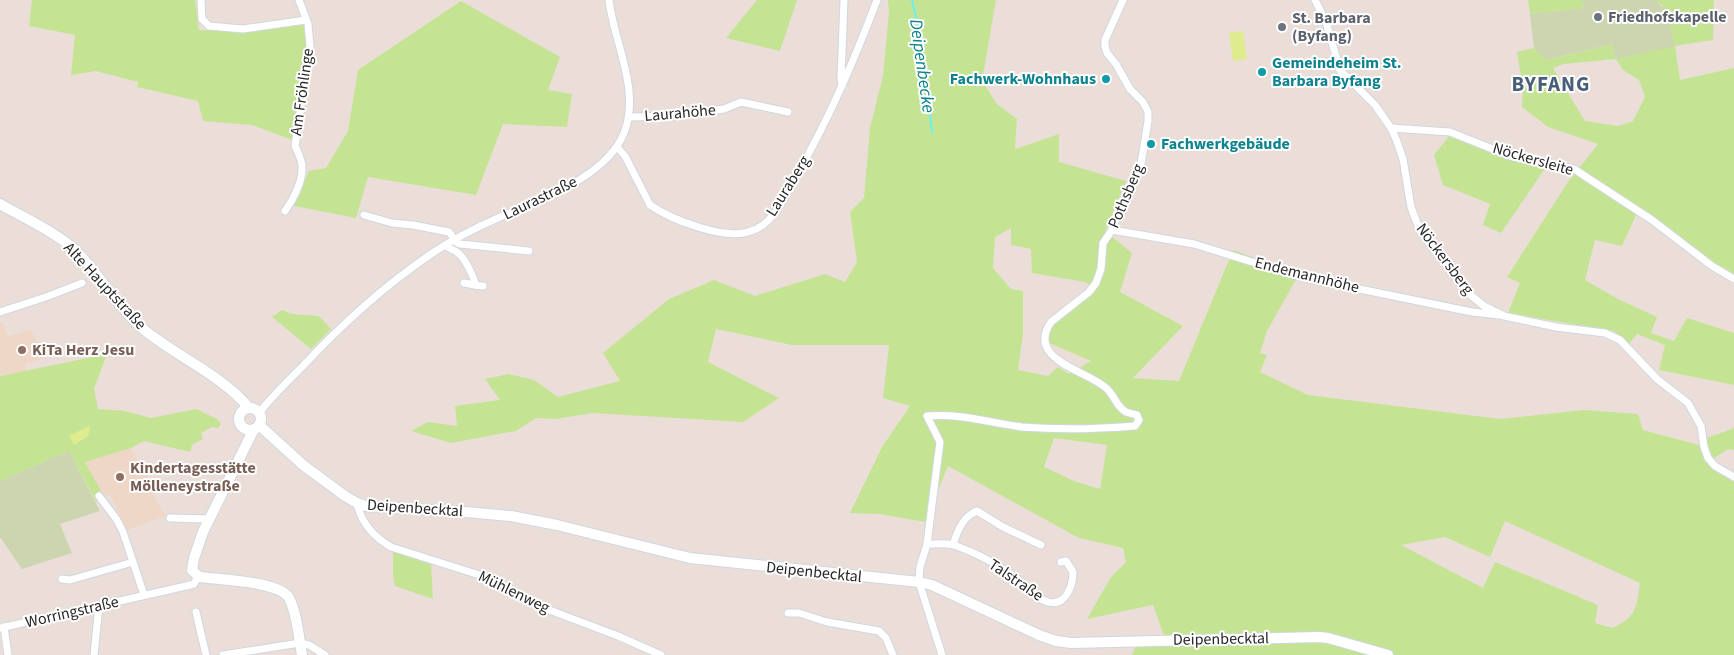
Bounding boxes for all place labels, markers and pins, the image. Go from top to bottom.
place label: Friedhofskapelle [1608,6,1727,28]
place label: St. Barbara (Byfang) [1292,7,1371,47]
marker: Friedhofskapelle [1592,11,1604,23]
marker: St. Barbara (Byfang) [1276,21,1288,33]
place label: Gemeindeheim St. Barbara Byfang [1272,52,1401,92]
marker: Gemeindeheim St. Barbara Byfang [1256,66,1268,78]
place label: Fachwerk-Wohnhaus [950,68,1096,90]
marker: Fachwerk-Wohnhaus [1100,73,1112,85]
place label: Fachwerkgebäude [1161,133,1290,155]
marker: Fachwerkgebäude [1145,138,1157,150]
place label: KiTa Herz Jesu [32,339,134,361]
marker: KiTa Herz Jesu [16,344,28,356]
place label: Kindertagesstätte Mölleneystraße [130,457,256,497]
marker: Kindertagesstätte Mölleneystraße [114,471,126,483]

